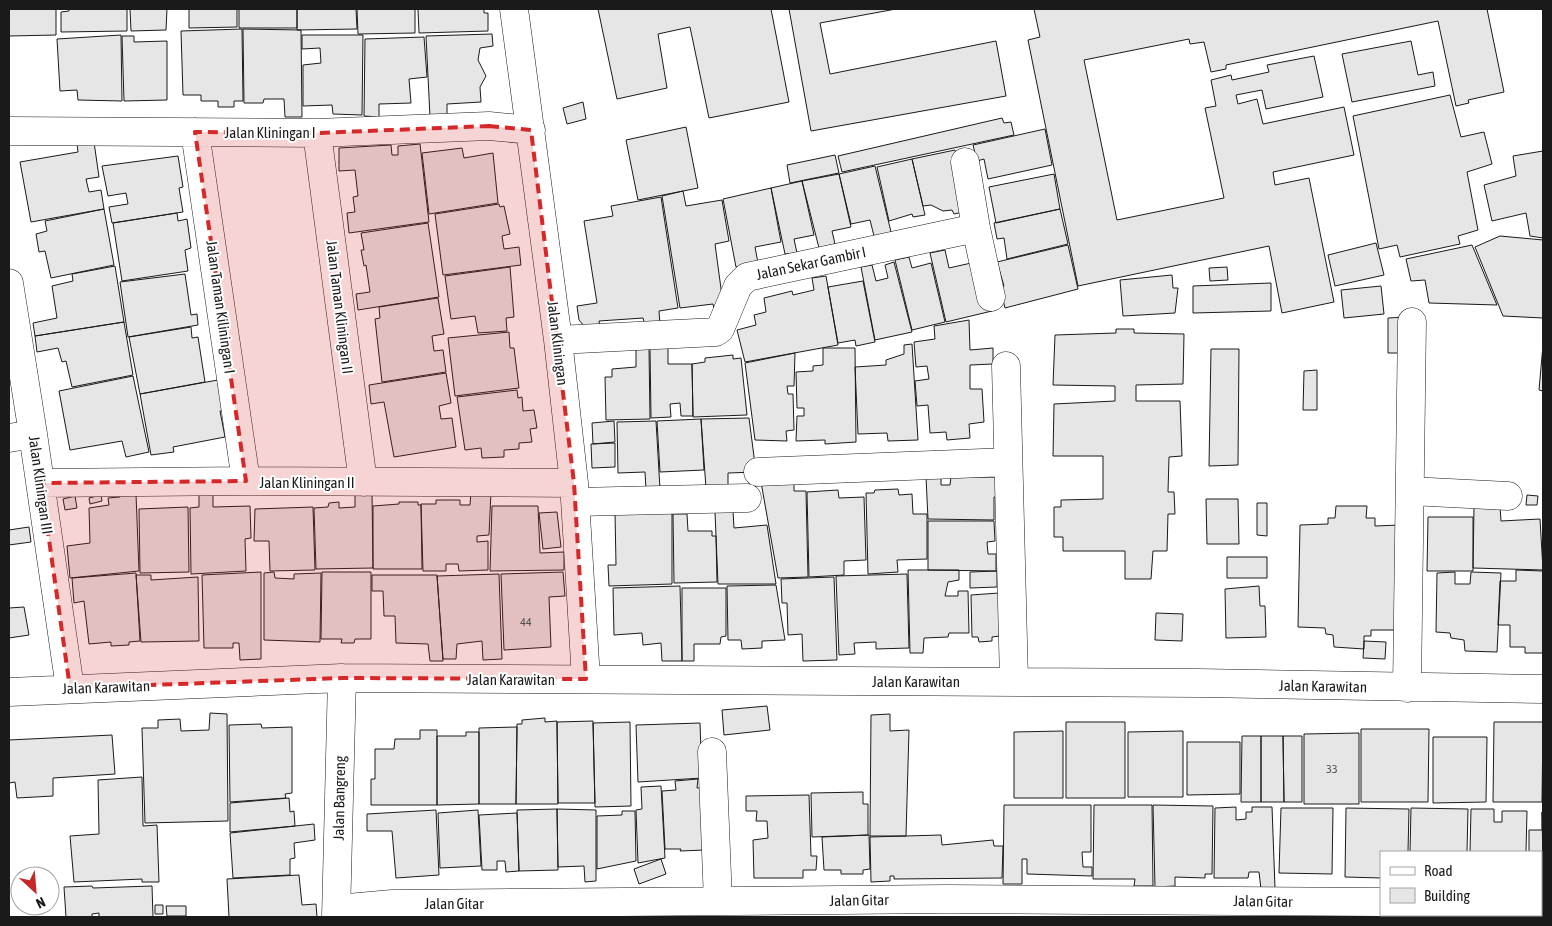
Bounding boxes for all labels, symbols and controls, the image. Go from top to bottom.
street label: Jalan Kliningan I [224,124,316,141]
street label: Jalan Taman Kiliningan I [203,239,239,375]
street label: Jalan Taman Kliningan II [323,239,357,375]
street label: Jalan Sekar Gambir I [755,243,867,283]
street label: Jalan Kliningan [544,300,572,386]
street label: Jalan Kliningan III [26,435,56,535]
street label: Jalan Kliningan II [260,474,354,491]
house number: 44 [520,615,532,629]
street label: Jalan Karawitan [467,671,555,688]
street label: Jalan Karawitan [872,673,960,690]
street label: Jalan Karawitan [62,677,150,697]
street label: Jalan Karawitan [1279,677,1367,695]
street label: Jalan Bangreng [330,755,348,841]
house number: 33 [1326,762,1338,776]
legend [1380,851,1542,916]
text: Road [1424,862,1453,879]
north arrow [10,866,60,916]
text: Building [1424,887,1470,904]
street label: Jalan Gitar [829,891,889,909]
street label: Jalan Gitar [1233,892,1293,910]
text: N [33,894,48,912]
street label: Jalan Gitar [424,895,484,912]

